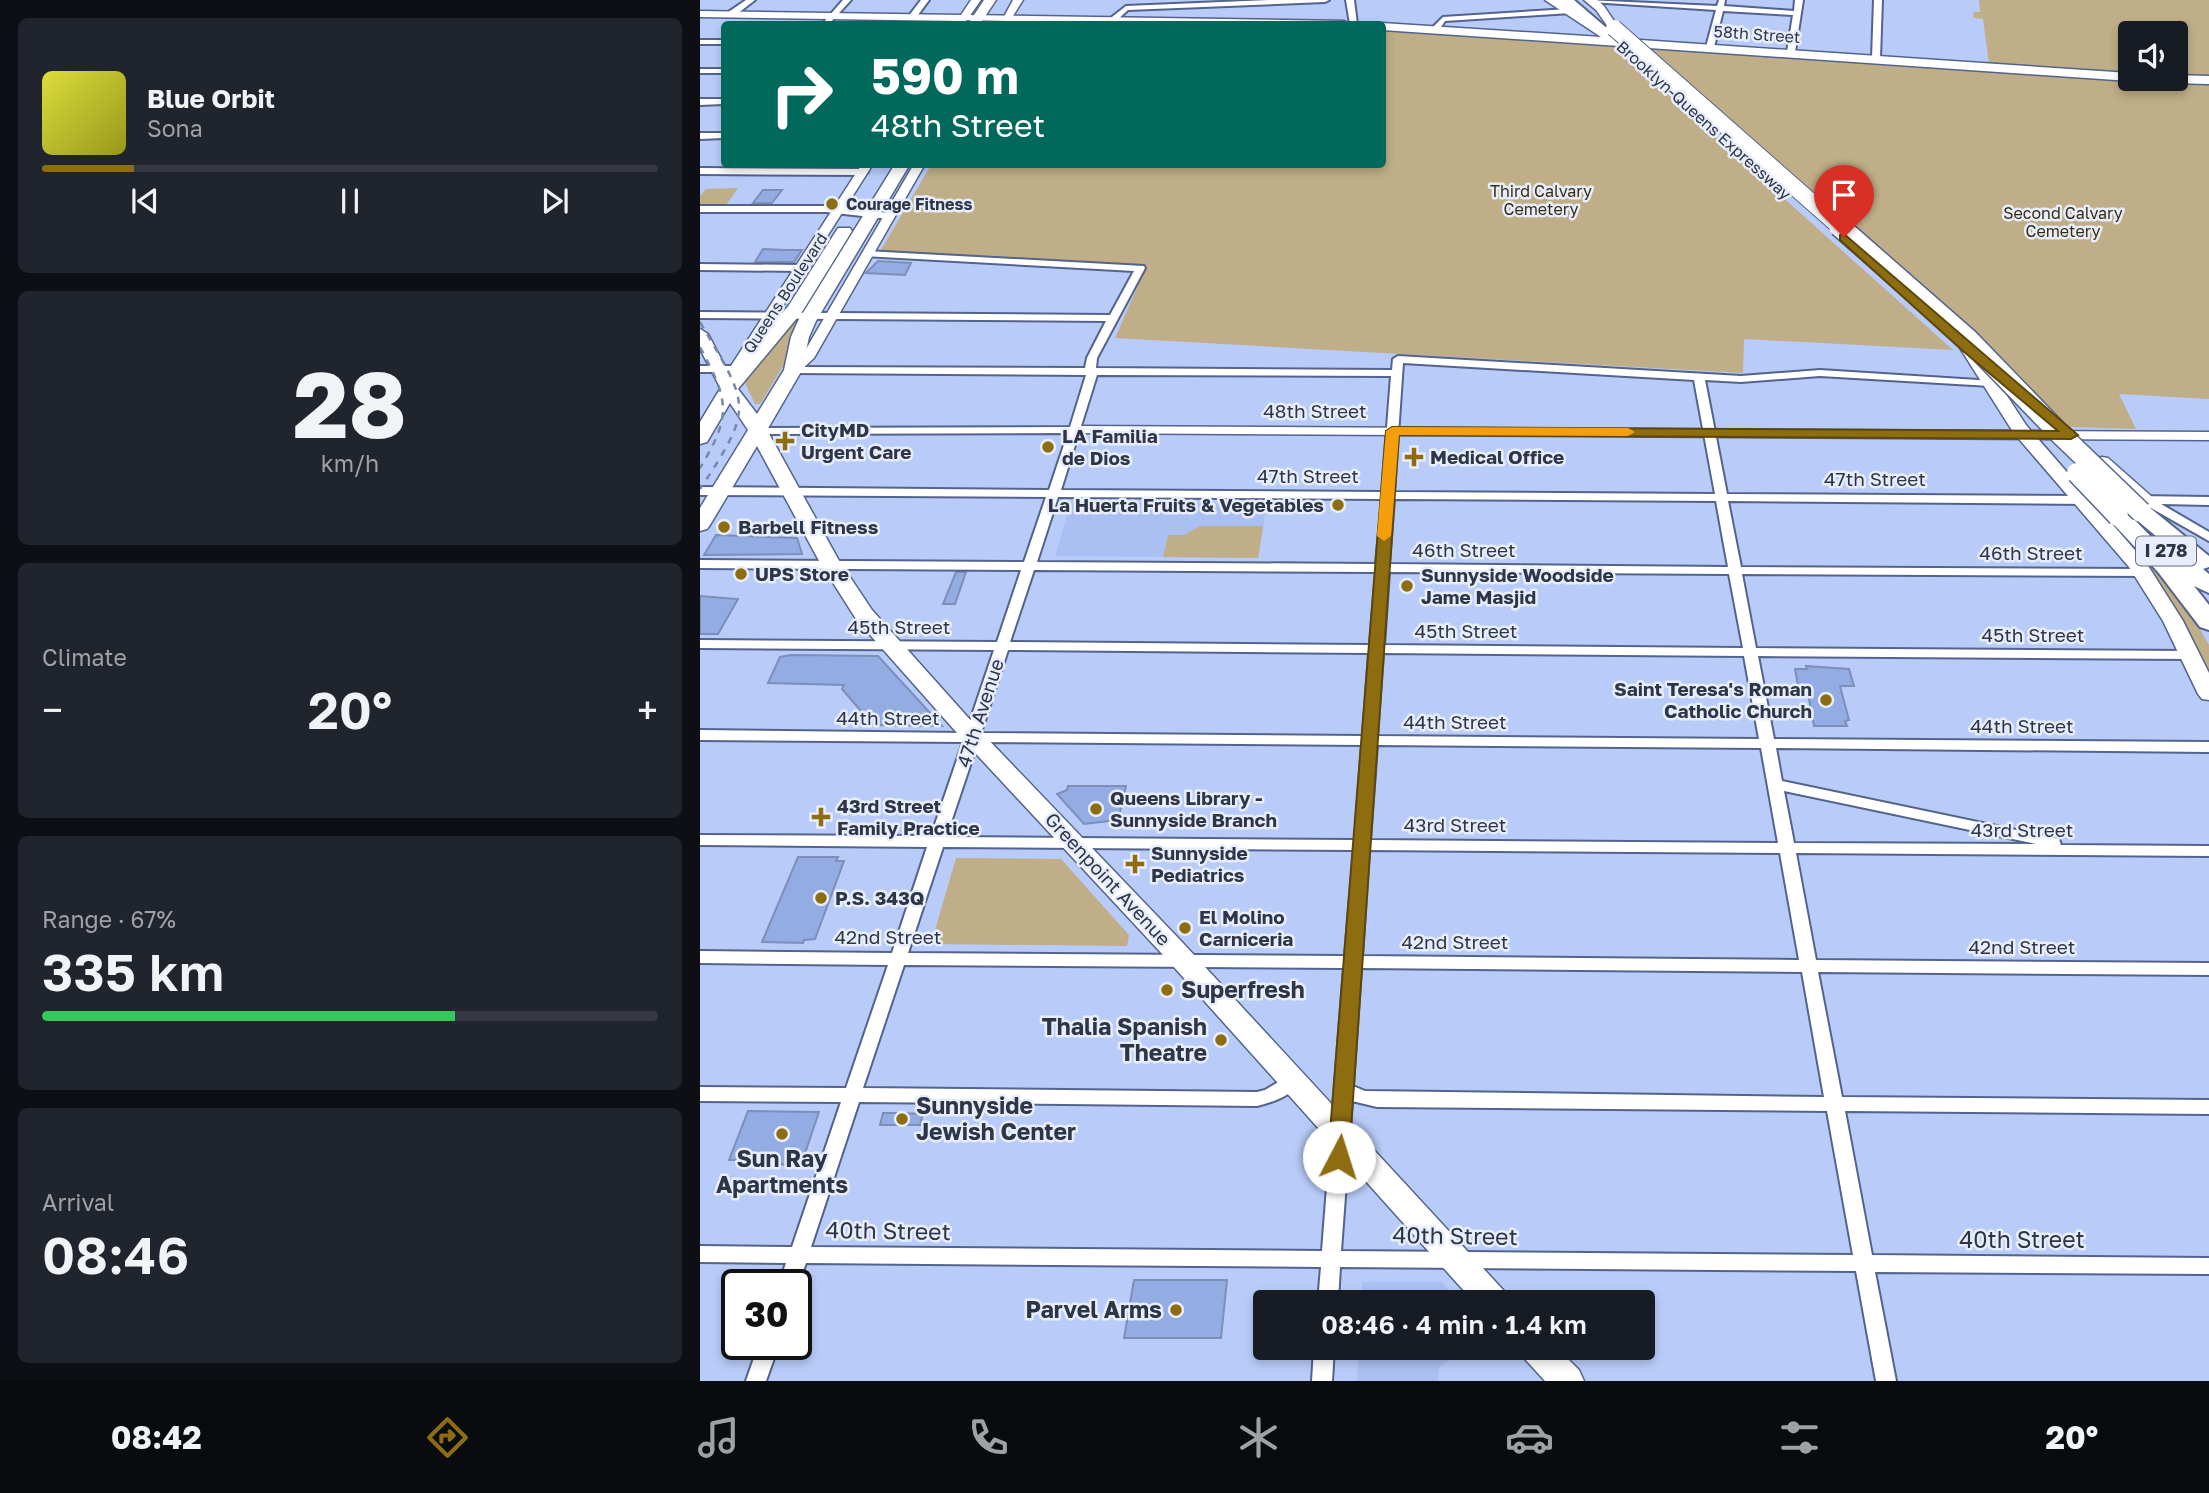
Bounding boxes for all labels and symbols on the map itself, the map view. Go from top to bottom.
street label: 58th Street [1713,21,1801,47]
street label: Brooklyn-Queens Expressway [1613,36,1795,204]
pin [1814,165,1874,237]
park label: Third Calvary Cemetery [1490,181,1592,219]
place label: Courage Fitness [846,194,972,214]
marker: Courage Fitness [824,196,840,212]
park label: Second Calvary Cemetery [2003,203,2123,241]
street label: Queens Boulevard [739,229,831,357]
street label: 48th Street [1263,399,1367,422]
place label: CityMD Urgent Care [801,418,912,463]
place label: LA Familia de Dios [1062,424,1158,469]
marker: CityMD Urgent Care [775,431,795,451]
marker: LA Familia de Dios [1040,439,1056,455]
place label: Medical Office [1430,445,1564,468]
marker: Medical Office [1404,447,1424,467]
street label: 47th Street [1257,464,1359,487]
street label: 47th Street [1824,467,1926,490]
place label: La Huerta Fruits & Vegetables [1048,493,1324,516]
marker: La Huerta Fruits & Vegetables [1330,497,1346,513]
place label: Barbell Fitness [738,515,879,538]
marker: Barbell Fitness [716,519,732,535]
road number: I 278 [2136,536,2196,566]
street label: 46th Street [1412,538,1516,561]
street label: 46th Street [1979,541,2083,564]
place label: UPS Store [755,562,849,585]
place label: Sunnyside Woodside Jame Masjid [1421,563,1614,608]
marker: UPS Store [733,566,749,582]
marker: Sunnyside Woodside Jame Masjid [1399,578,1415,594]
street label: 45th Street [848,615,950,638]
street label: 45th Street [1415,619,1517,642]
street label: 45th Street [1982,623,2084,646]
street label: 47th Avenue [951,656,1008,770]
place label: Saint Teresa's Roman Catholic Church [1614,677,1812,722]
marker: Saint Teresa's Roman Catholic Church [1818,692,1834,708]
street label: 44th Street [836,706,940,729]
street label: 44th Street [1403,710,1507,733]
street label: 44th Street [1970,714,2074,737]
place label: Queens Library - Sunnyside Branch [1110,786,1277,831]
place label: 43rd Street Family Practice [837,794,980,839]
marker: Queens Library - Sunnyside Branch [1088,801,1104,817]
marker: 43rd Street Family Practice [811,807,831,827]
street label: Greenpoint Avenue [1041,807,1176,950]
street label: 43rd Street [1404,813,1506,836]
street label: 43rd Street [1971,818,2073,841]
place label: Sunnyside Pediatrics [1151,841,1248,886]
marker: Sunnyside Pediatrics [1125,854,1145,874]
place label: P.S. 343Q [835,886,924,909]
marker: P.S. 343Q [813,890,829,906]
place label: El Molino Carniceria [1199,905,1293,950]
marker: El Molino Carniceria [1177,920,1193,936]
street label: 42nd Street [835,925,941,948]
street label: 42nd Street [1402,930,1508,953]
street label: 42nd Street [1969,935,2075,958]
place label: Superfresh [1181,975,1305,1003]
marker: Superfresh [1159,982,1175,998]
place label: Thalia Spanish Theatre [1042,1012,1207,1066]
marker: Thalia Spanish Theatre [1213,1032,1229,1048]
place label: Sunnyside Jewish Center [916,1091,1076,1145]
marker: Sunnyside Jewish Center [894,1111,910,1127]
position arrow [1302,1120,1376,1194]
marker: Sun Ray Apartments [774,1126,790,1142]
place label: Sun Ray Apartments [716,1144,848,1198]
street label: 40th Street [825,1215,951,1245]
street label: 40th Street [1392,1220,1518,1250]
street label: 40th Street [1959,1225,2085,1253]
speed limit sign: 30 [721,1269,812,1360]
place label: Parvel Arms [1025,1295,1162,1323]
marker: Parvel Arms [1168,1302,1184,1318]

